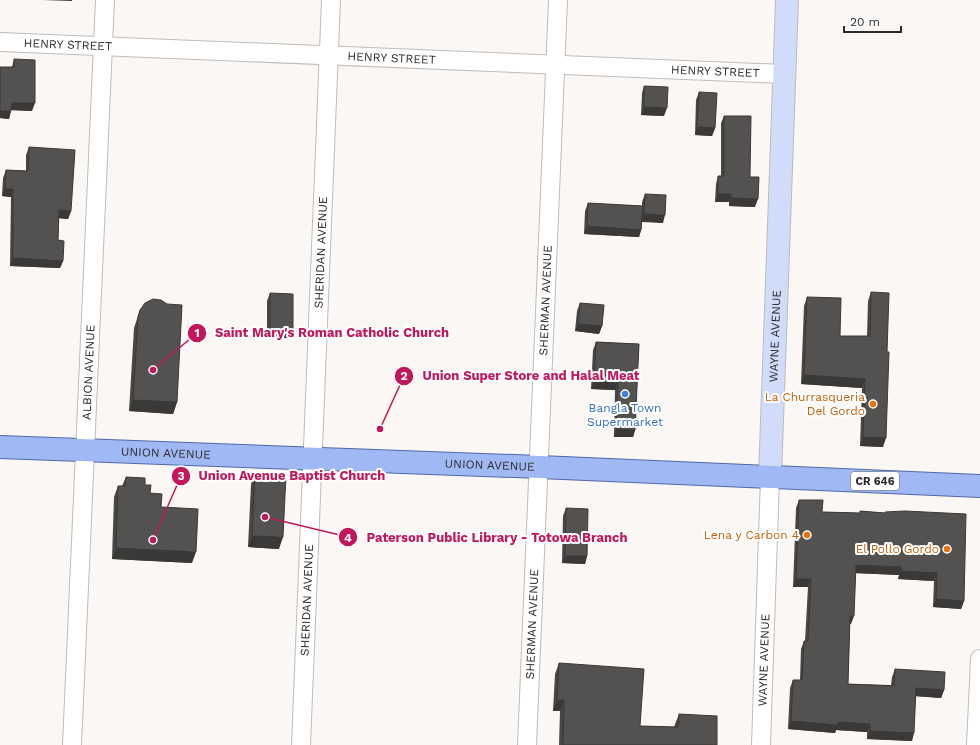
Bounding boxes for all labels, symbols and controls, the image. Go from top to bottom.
scale bar [844,8,901,34]
text: 20 m [850,15,880,29]
street label: HENRY STREET [23,36,112,53]
street label: HENRY STREET [347,49,436,67]
street label: HENRY STREET [671,63,760,80]
street label: SHERIDAN AVENUE [312,196,330,309]
street label: SHERMAN AVENUE [536,245,555,356]
street label: WAYNE AVENUE [766,289,784,383]
callout: Saint Mary's Roman Catholic Church [187,320,457,345]
street label: ALBION AVENUE [79,324,98,420]
text: Saint Mary's Roman Catholic Church [215,325,449,340]
text: 1 [194,326,200,340]
callout: Union Super Store and Halal Meat [394,363,647,388]
text: Union Super Store and Halal Meat [423,368,640,383]
text: 2 [400,369,408,383]
marker: Bangla Town Supermarket [620,389,630,399]
place label: La Churrasqueria Del Gordo [765,390,865,418]
marker: La Churrasqueria Del Gordo [868,399,878,409]
place label: Bangla Town Supermarket [587,401,663,429]
street label: UNION AVENUE [121,444,211,462]
street label: UNION AVENUE [444,456,535,474]
callout: Union Avenue Baptist Church [171,463,394,488]
text: Union Avenue Baptist Church [199,468,385,483]
text: 3 [177,469,185,483]
road number: CR 646 [851,472,899,490]
callout: Paterson Public Library - Totowa Branch [338,525,636,550]
place label: Lena y Carbon 4 [704,528,799,542]
text: Paterson Public Library - Totowa Branch [366,530,628,545]
marker: Lena y Carbon 4 [802,530,812,540]
text: 4 [344,531,352,545]
place label: El Pollo Gordo [856,542,939,556]
street label: SHERIDAN AVENUE [298,543,316,656]
marker: El Pollo Gordo [942,544,952,554]
street label: SHERMAN AVENUE [523,568,541,680]
street label: WAYNE AVENUE [755,613,772,707]

